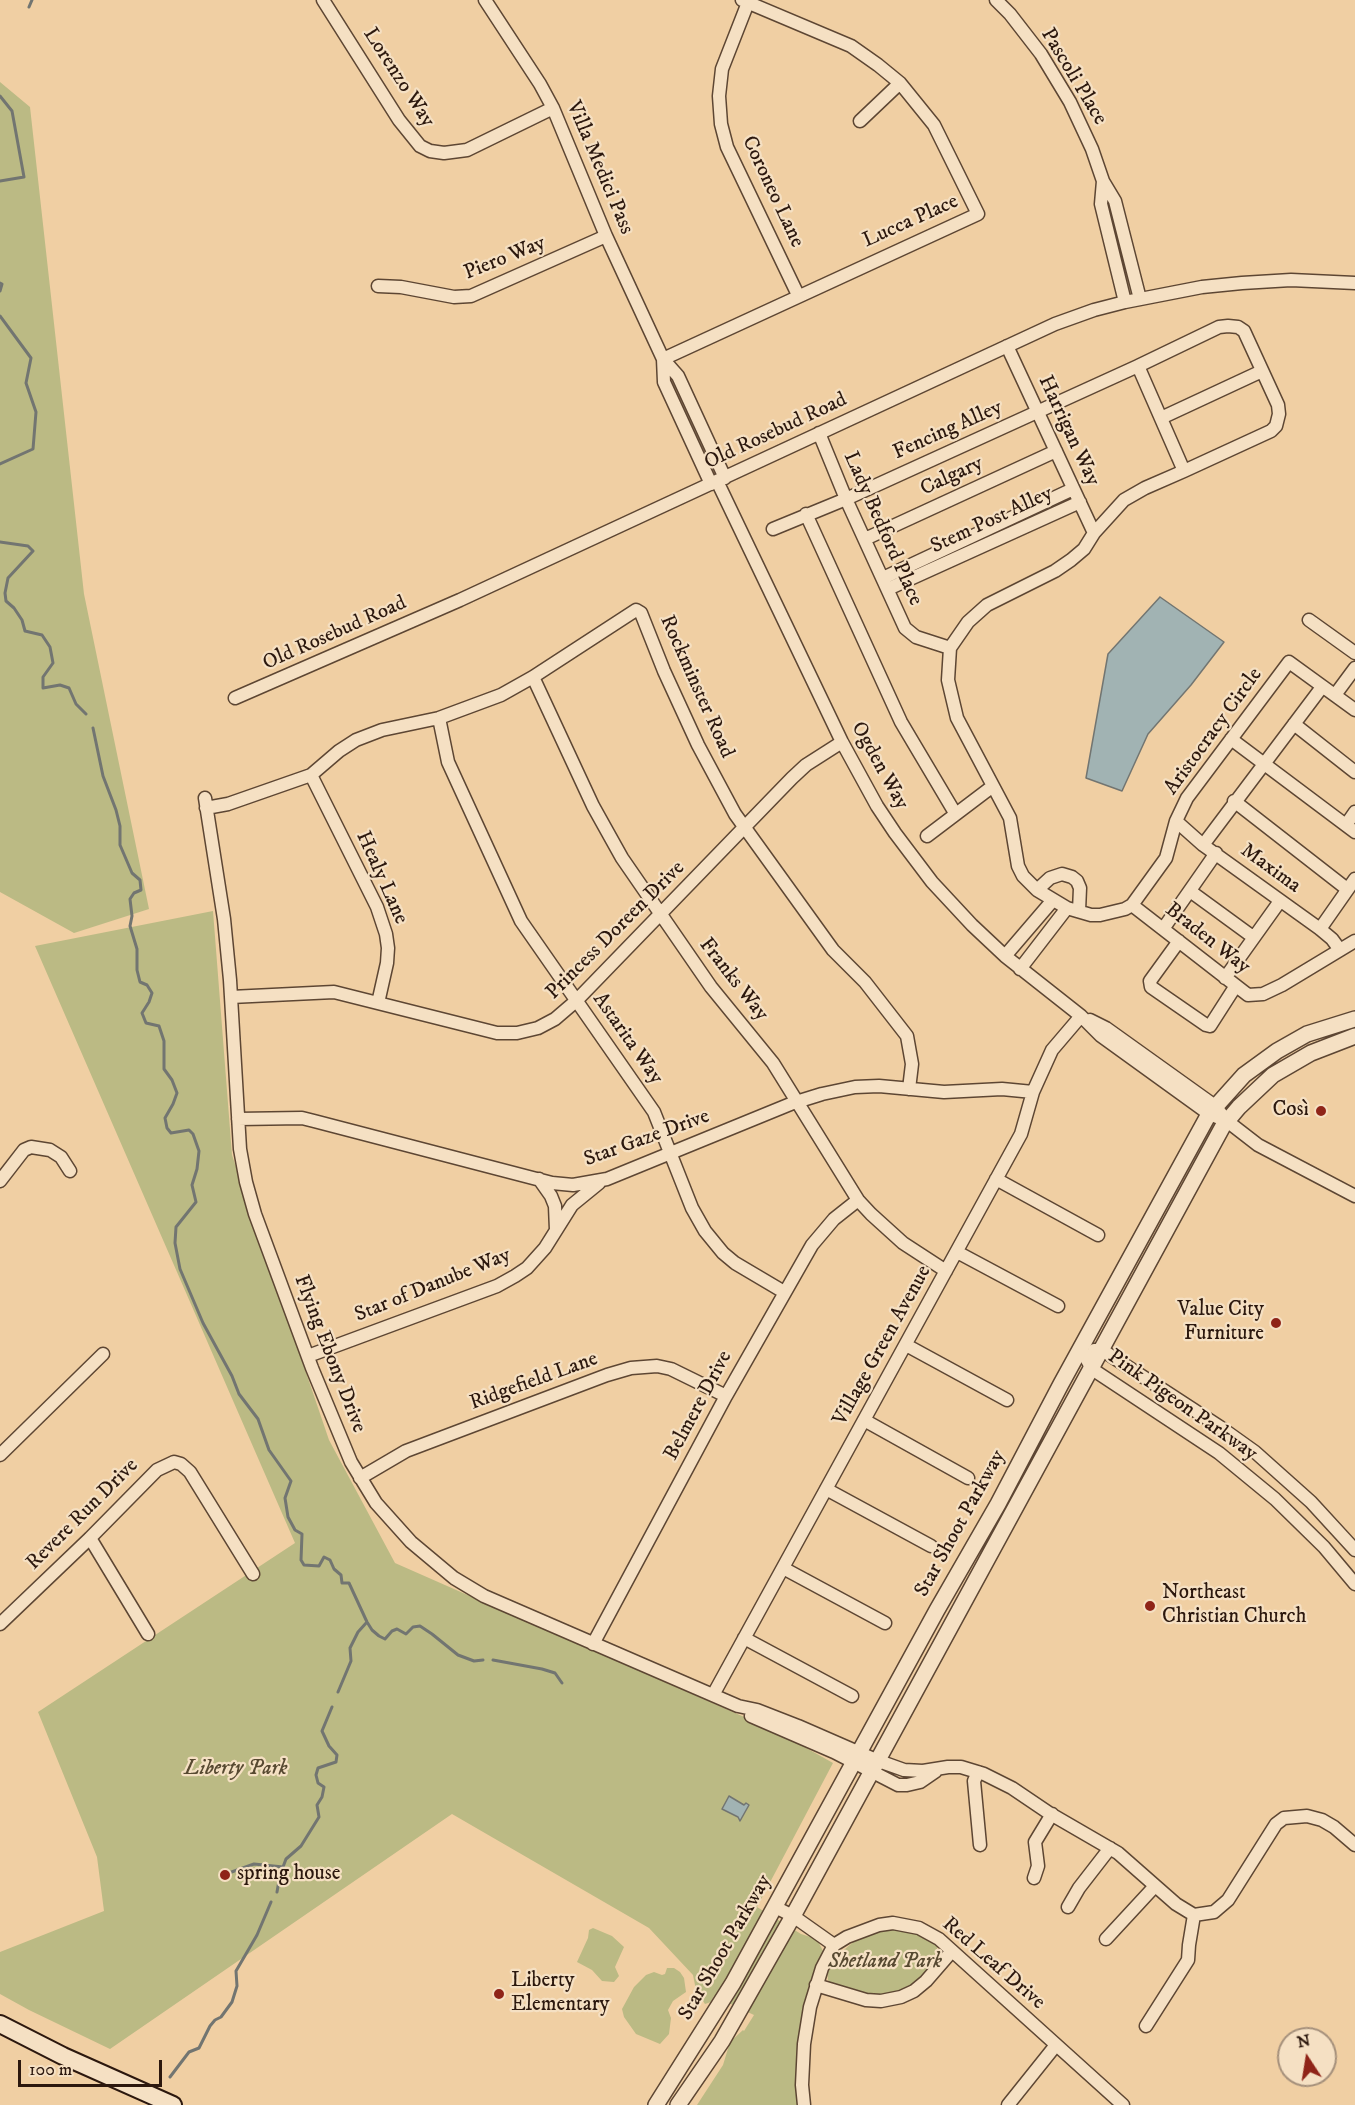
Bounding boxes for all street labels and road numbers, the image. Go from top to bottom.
street label: Lorenzo Way [357,24,439,132]
street label: Pascoli Place [1034,24,1112,130]
street label: Villa Medici Pass [560,98,638,238]
street label: Coroneo Lane [735,132,809,252]
street label: Lucca Place [859,190,963,254]
street label: Piero Way [461,231,549,287]
street label: Harrigan Way [1031,372,1105,490]
street label: Old Rosebud Road [701,388,851,476]
street label: Fencing Alley [890,396,1006,466]
street label: Lady Bedford Place [837,448,927,610]
street label: Calgary [917,452,987,502]
street label: Stem Post Alley [927,482,1057,560]
street label: Old Rosebud Road [259,591,411,677]
street label: Rockminster Road [653,612,739,762]
street label: Aristocracy Circle [1159,664,1269,800]
street label: Ogden Way [845,718,913,814]
street label: Healy Lane [349,828,413,928]
street label: Maxima [1235,839,1305,899]
street label: Princess Doreen Drive [541,856,691,1006]
street label: Braden Way [1159,898,1255,980]
street label: Franks Way [693,934,773,1026]
street label: Astarita Way [586,988,668,1090]
street label: Star Gaze Drive [581,1105,713,1173]
street label: Star of Danube Way [351,1243,515,1329]
street label: Village Green Avenue [828,1261,938,1431]
street label: Flying Ebony Drive [287,1272,371,1436]
street label: Pink Pigeon Parkway [1102,1345,1262,1467]
street label: Ridgefield Lane [467,1347,601,1417]
street label: Belmere Drive [660,1347,738,1465]
street label: Star Shoot Parkway [910,1446,1012,1602]
street label: Revere Run Drive [22,1454,144,1576]
street label: Star Shoot Parkway [674,1871,778,2025]
street label: Red Leaf Drive [936,1912,1050,2016]

